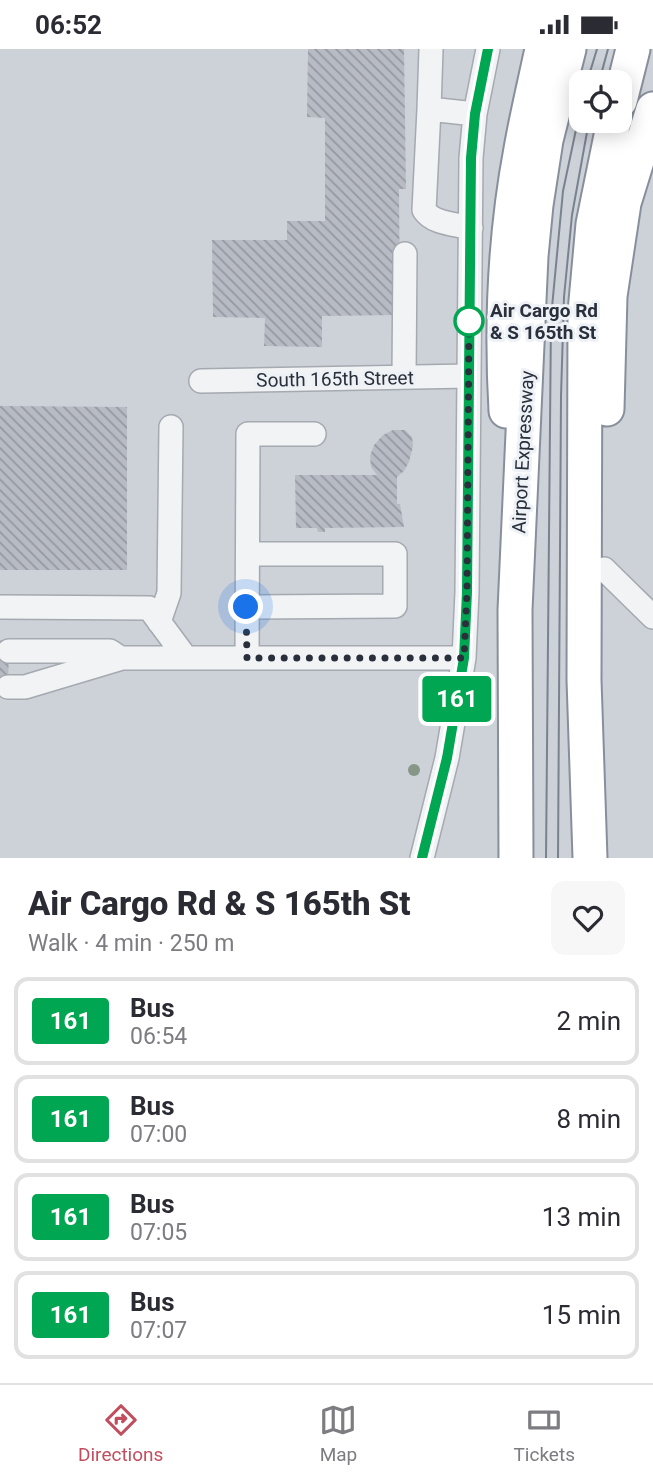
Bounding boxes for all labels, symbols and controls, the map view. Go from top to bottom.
text: 06:52 [35,10,102,40]
map controls [569,70,632,133]
button: locate [569,70,632,133]
place label: Air Cargo Rd & S 165th St [490,299,598,344]
marker: Air Cargo Rd & S 165th St [454,306,484,336]
street label: South 165th Street [256,366,414,392]
street label: Airport Expressway [507,370,539,534]
your location [228,589,263,624]
line badge: 161 [417,676,497,722]
text: 161 [436,685,478,713]
button: heart [551,881,625,955]
text: Air Cargo Rd & S 165th St [28,884,411,923]
text: Walk · 4 min · 250 m [28,930,234,957]
text: Bus [130,993,175,1023]
text: 2 min [556,1006,621,1036]
text: 161 [50,1007,91,1035]
text: 06:54 [130,1023,187,1050]
text: Bus [130,1091,175,1121]
text: 8 min [556,1104,621,1134]
text: 161 [50,1105,91,1133]
text: 07:00 [130,1121,187,1148]
text: Bus [130,1189,175,1219]
text: 13 min [542,1202,621,1232]
text: 161 [50,1203,91,1231]
text: 07:05 [130,1219,187,1246]
text: Bus [130,1287,175,1317]
text: 15 min [542,1300,621,1330]
text: 161 [50,1301,91,1329]
text: 07:07 [130,1317,187,1344]
tab: Directions [78,1401,163,1466]
tab: Map [319,1401,357,1466]
tab: Tickets [514,1401,575,1466]

